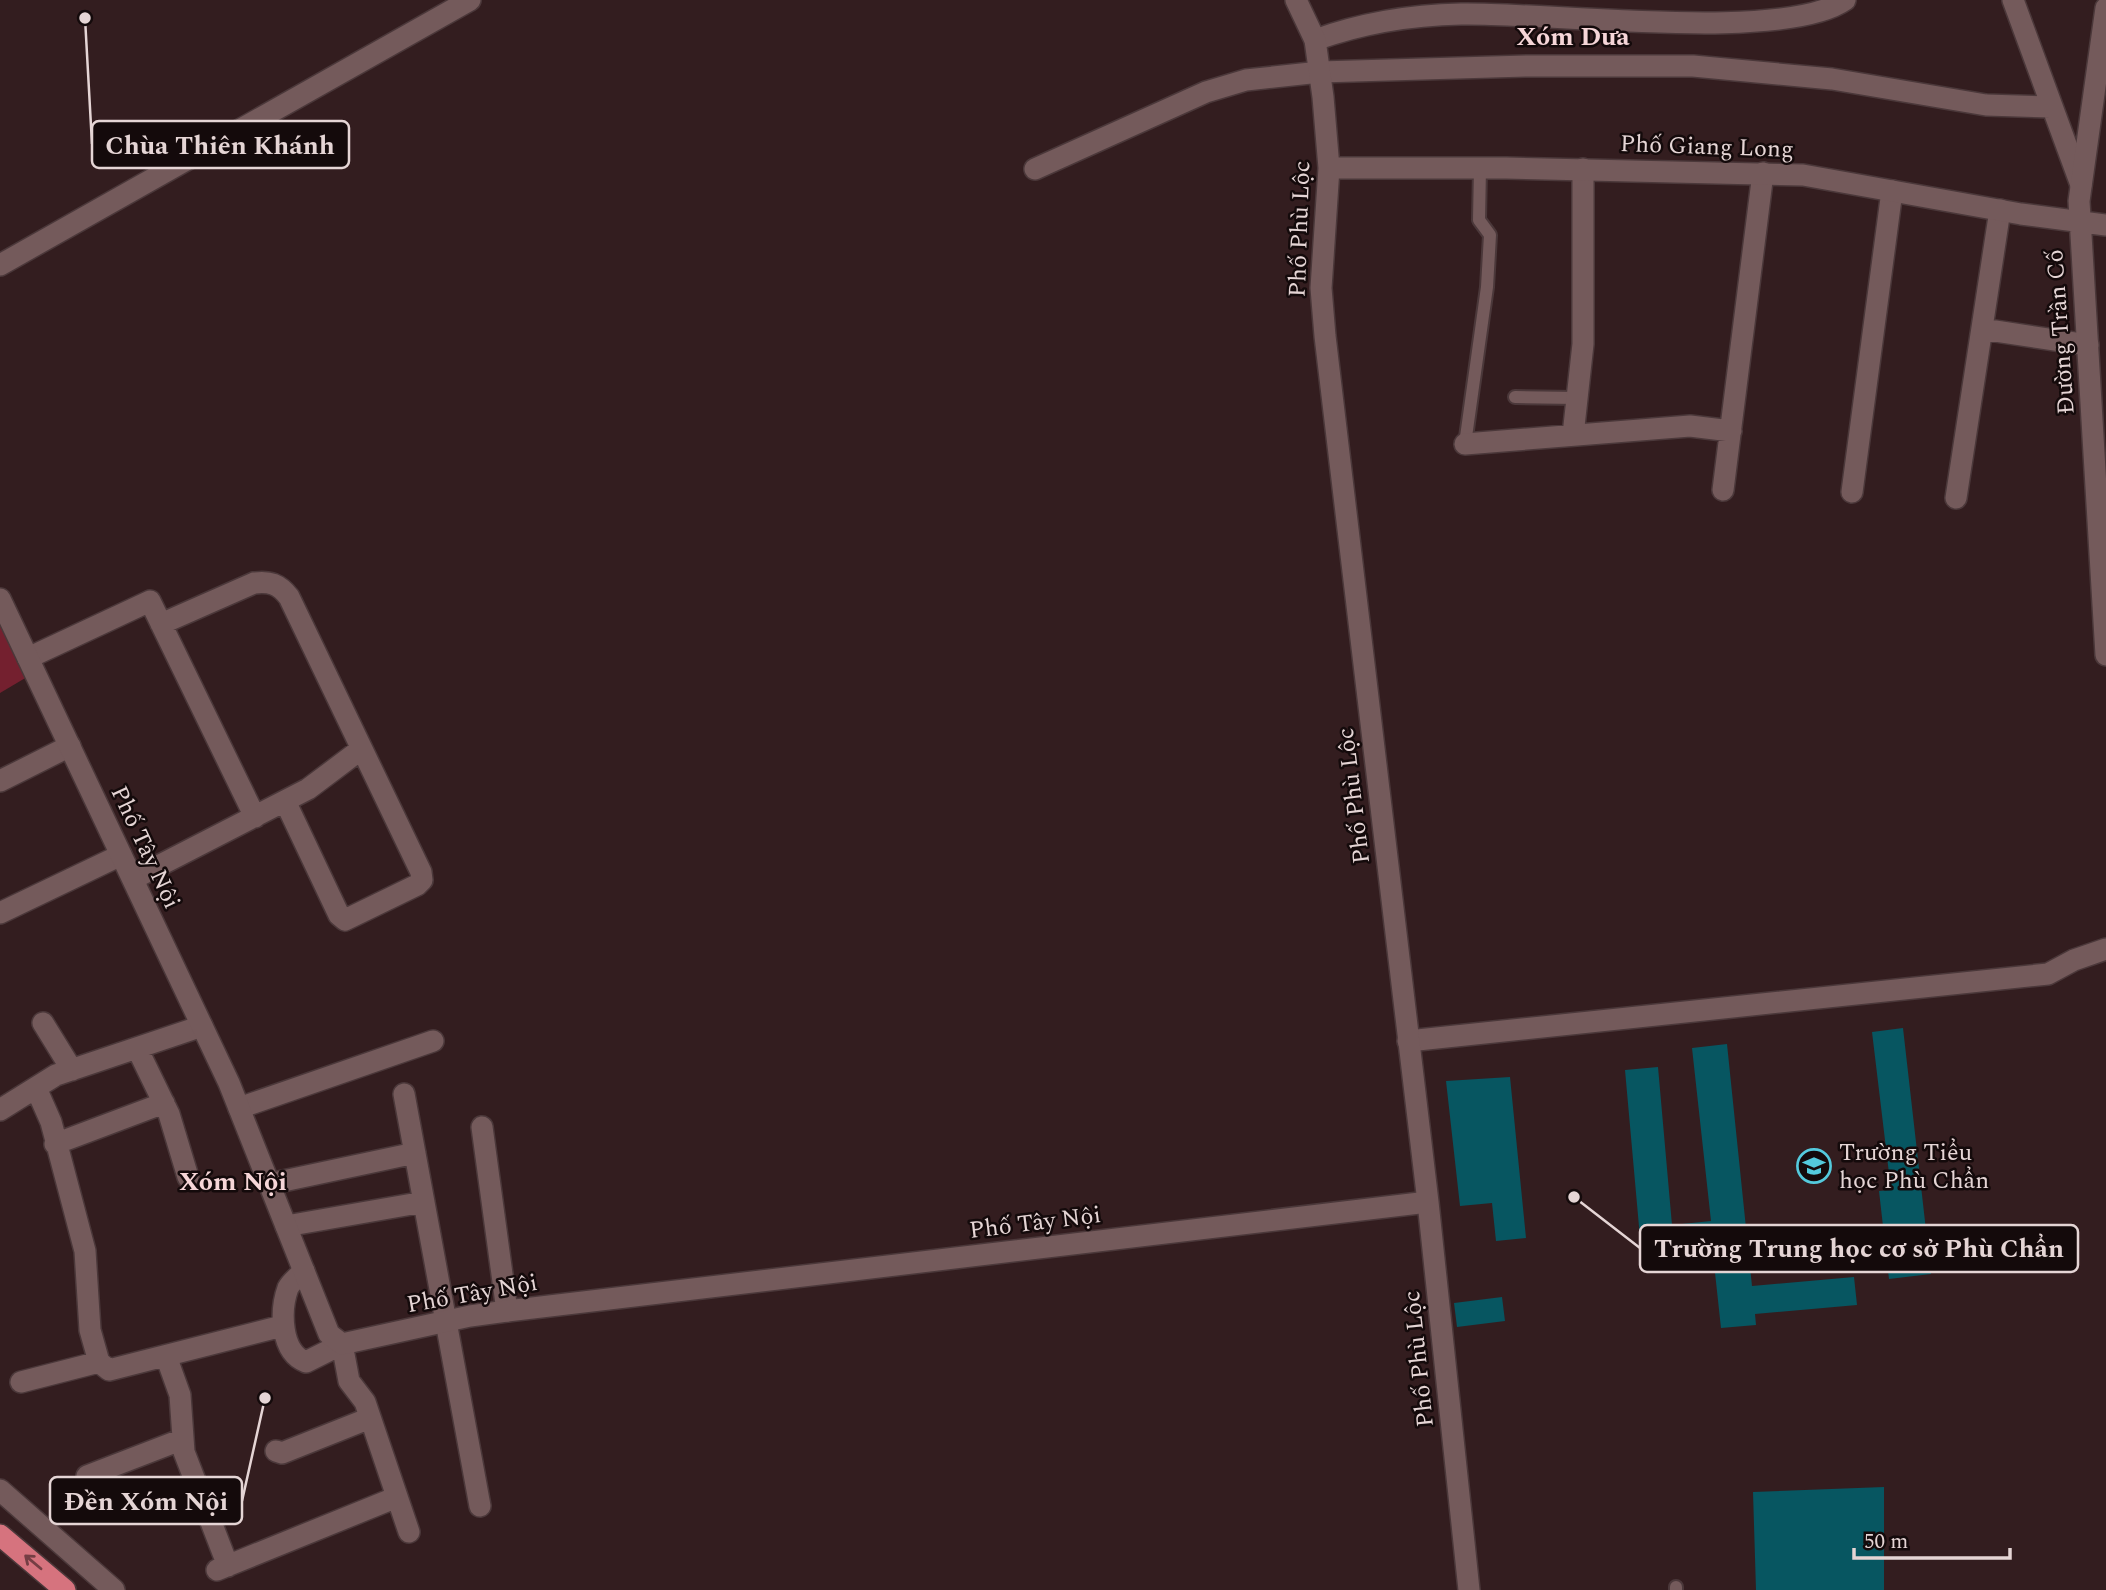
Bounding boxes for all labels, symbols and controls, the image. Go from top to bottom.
district label: Xóm Dưa [1516,17,1630,57]
callout: Chùa Thiên Khánh [92,121,349,168]
text: Chùa Thiên Khánh [105,126,335,166]
street label: Phố Giang Long [1619,126,1795,168]
street label: Phố Phù Lộc [1280,160,1320,298]
street label: Đường Trần Cố [2037,248,2085,416]
street label: Phố Phù Lộc [1328,726,1380,866]
street label: Phố Tây Nội [101,780,189,915]
place label: Trường Tiểu học Phù Chẩn [1839,1135,1989,1199]
school or university icon: Trường Tiểu học Phù Chẩn [1795,1147,1833,1185]
district label: Xóm Nội [179,1162,287,1202]
street label: Phố Tây Nội [967,1197,1103,1249]
callout: Trường Trung học cơ sở Phù Chẩn [1640,1225,2078,1272]
text: Trường Trung học cơ sở Phù Chẩn [1654,1229,2064,1269]
street label: Phố Tây Nội [404,1265,540,1323]
street label: Phố Phù Lộc [1394,1289,1444,1429]
callout: Đền Xóm Nội [50,1477,242,1524]
text: Đền Xóm Nội [64,1482,228,1522]
scale bar [1854,1516,2010,1560]
text: 50 m [1864,1526,1908,1558]
one-way arrow [24,1555,42,1570]

